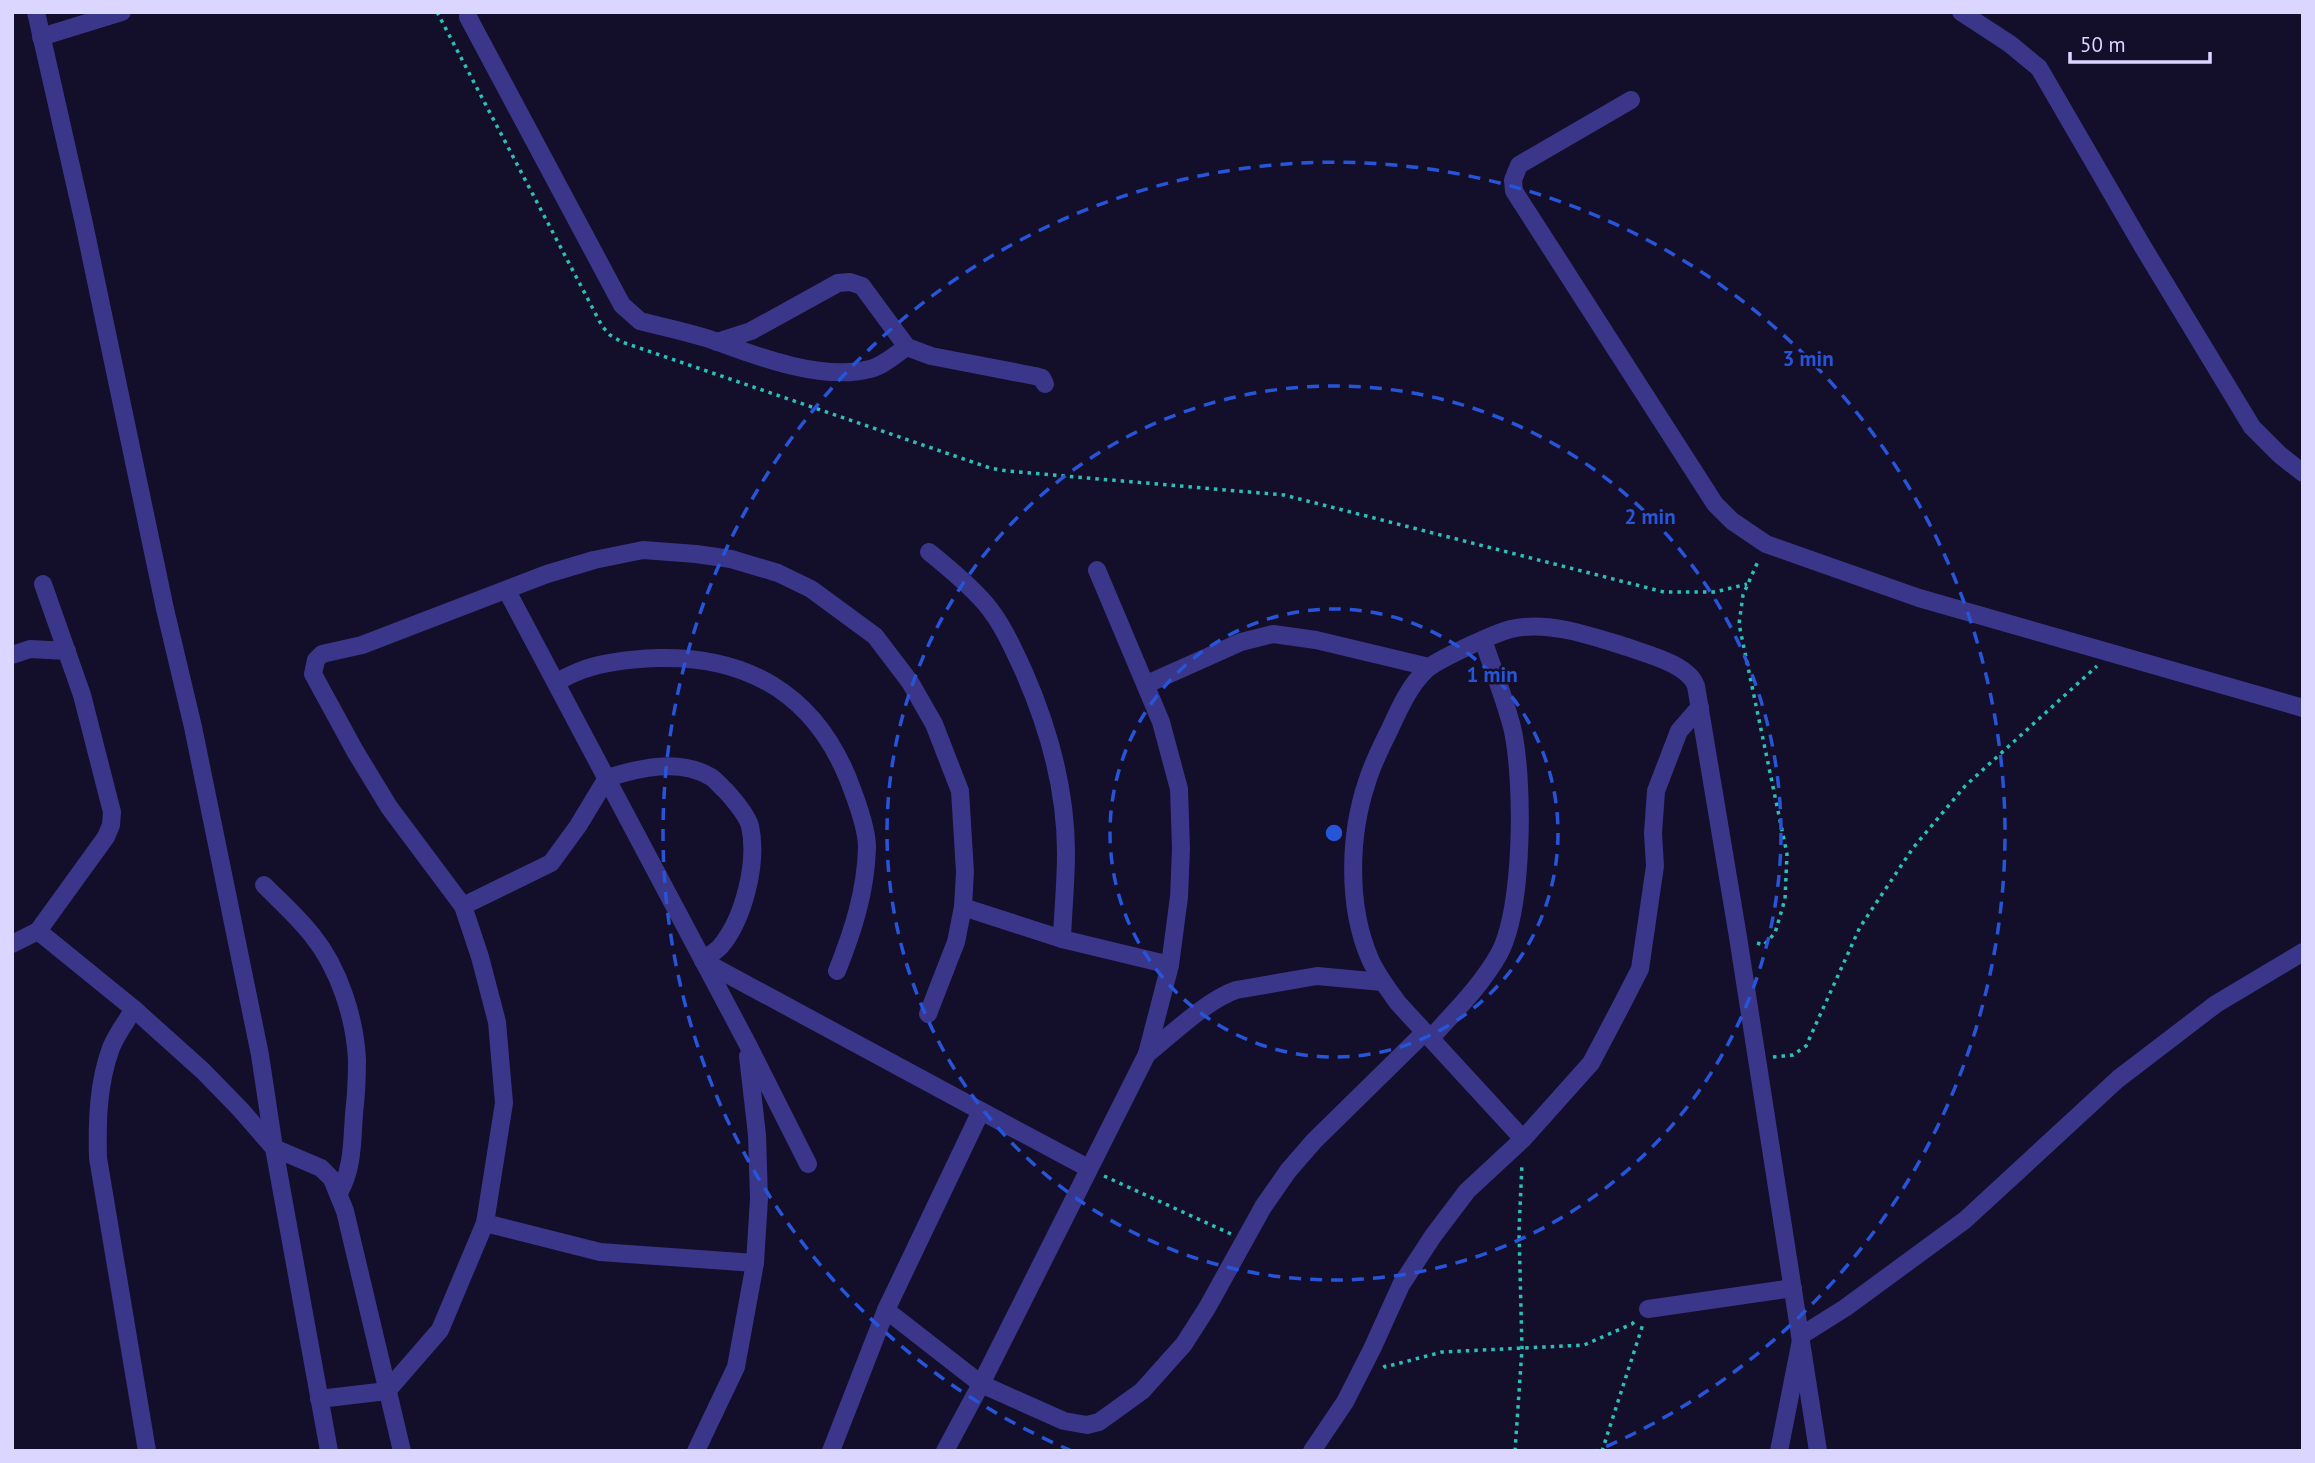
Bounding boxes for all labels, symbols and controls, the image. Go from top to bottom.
scale bar [2070,21,2210,65]
text: 50 m [2080,31,2126,58]
text: 3 min [1782,345,1834,372]
text: 2 min [1624,503,1676,530]
text: 1 min [1466,661,1518,688]
centre of rings [1322,821,1346,845]

